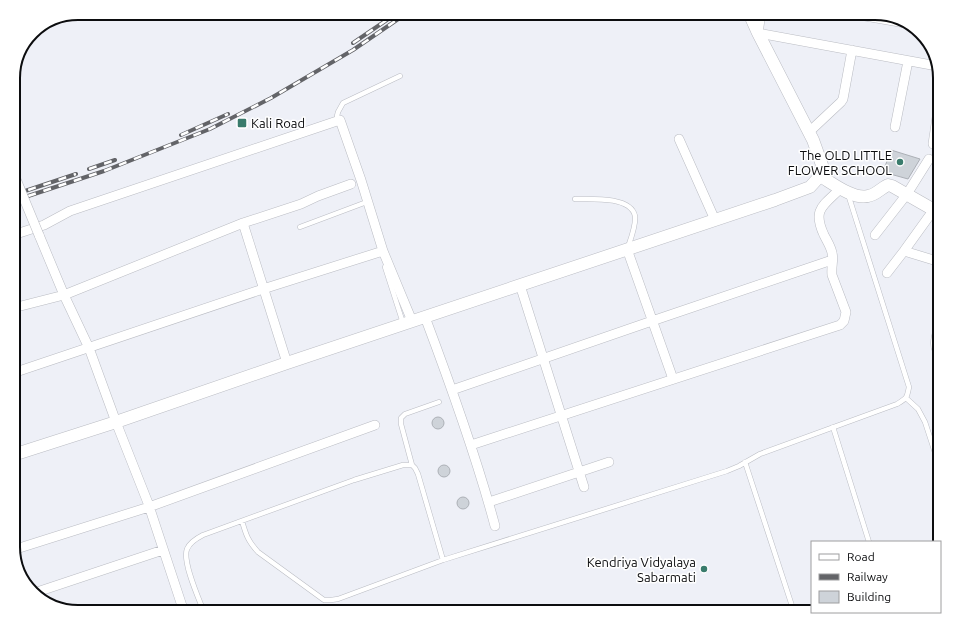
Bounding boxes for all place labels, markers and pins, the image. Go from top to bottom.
place label: Kali Road [251,116,305,130]
marker: Kali Road [236,117,248,129]
place label: The OLD LITTLE FLOWER SCHOOL [788,148,892,177]
marker: The OLD LITTLE FLOWER SCHOOL [895,157,905,167]
place label: Kendriya Vidyalaya Sabarmati [587,555,696,584]
marker: Kendriya Vidyalaya Sabarmati [699,564,709,574]

